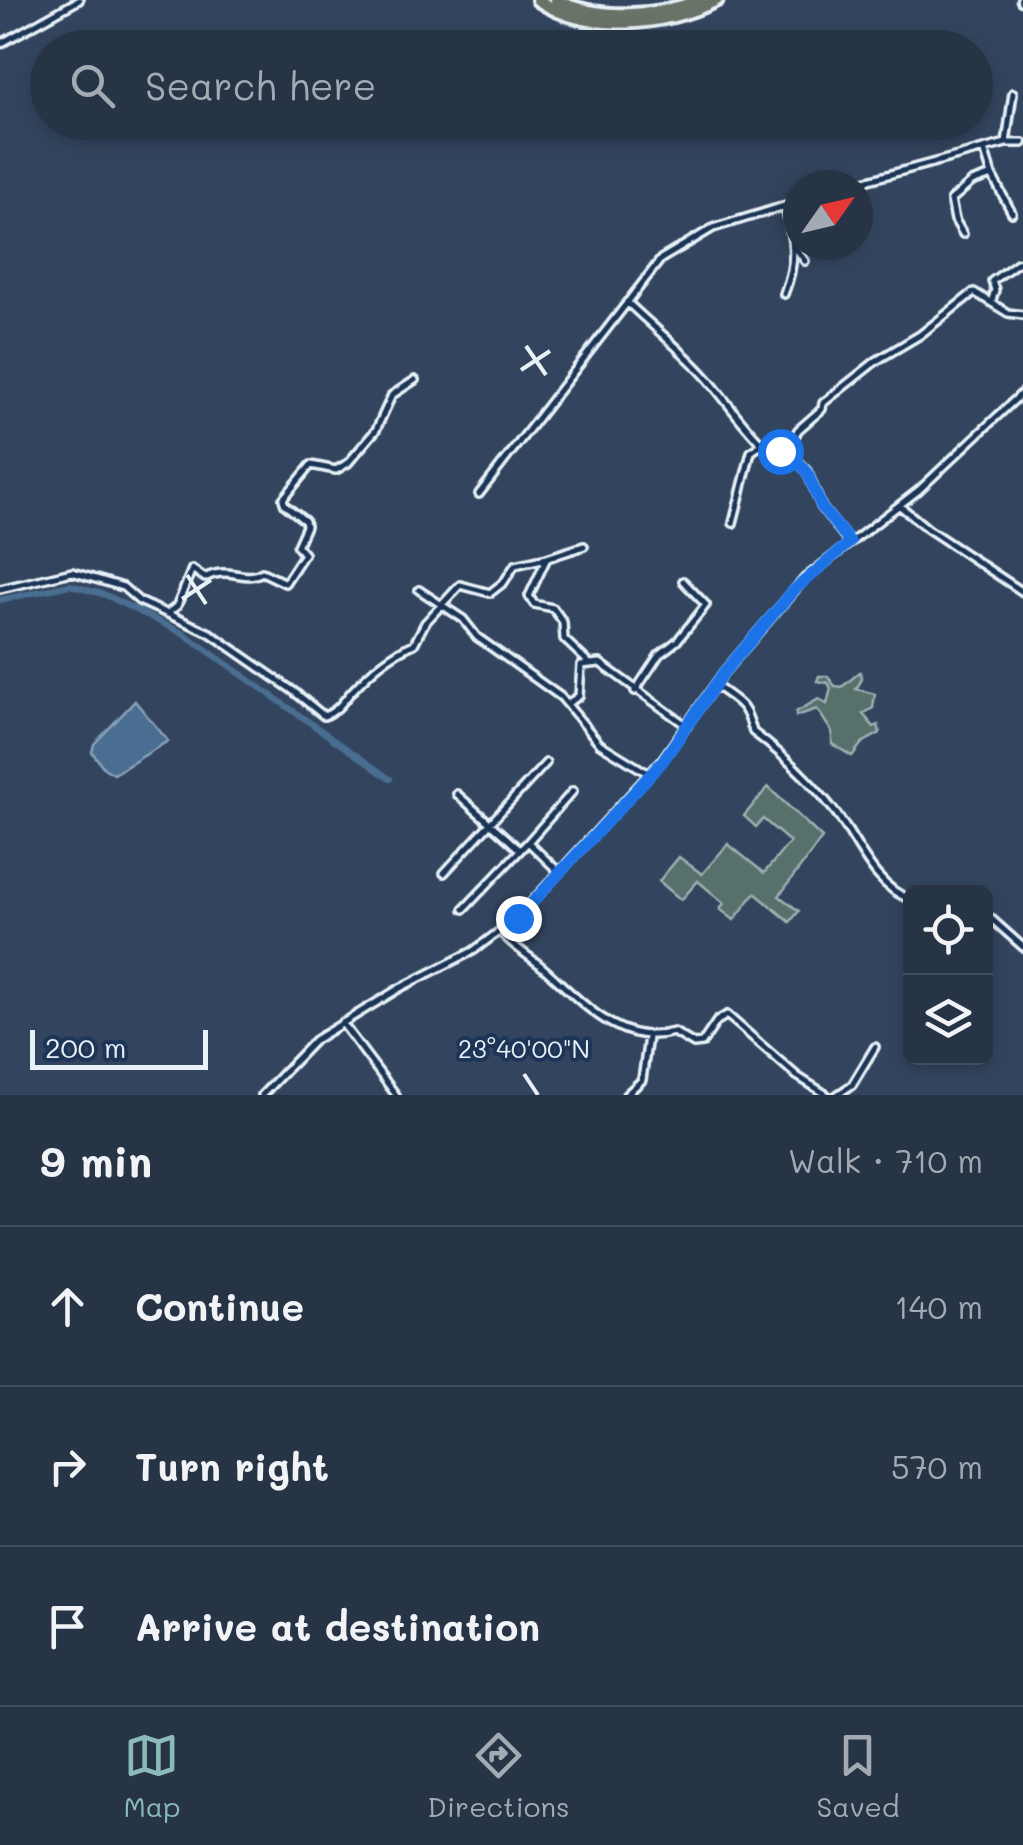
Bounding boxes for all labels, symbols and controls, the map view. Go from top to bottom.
search box [30,30,993,140]
icon: search [65,58,120,113]
text: Search here [145,60,376,110]
north arrow [783,170,873,260]
route start [758,429,804,475]
map controls [903,885,993,1065]
button: locate [903,885,993,975]
route end [496,896,542,942]
button: layers [903,975,993,1065]
scale bar [30,1025,208,1070]
text: 200 m [45,1029,126,1065]
text: 23°40'00"N [458,1032,590,1064]
text: 9 min [40,1133,152,1188]
text: Walk · 710 m [788,1139,983,1181]
icon: ahead [40,1279,95,1334]
text: Continue [135,1281,304,1331]
text: 140 m [894,1285,983,1327]
icon: right [40,1439,95,1494]
text: Turn right [135,1441,329,1491]
text: 570 m [891,1445,983,1487]
icon: arrive [40,1599,95,1654]
text: Arrive at destination [135,1601,540,1651]
tab: Map [123,1728,180,1824]
tab: Directions [427,1728,570,1824]
tab: Saved [816,1728,900,1824]

